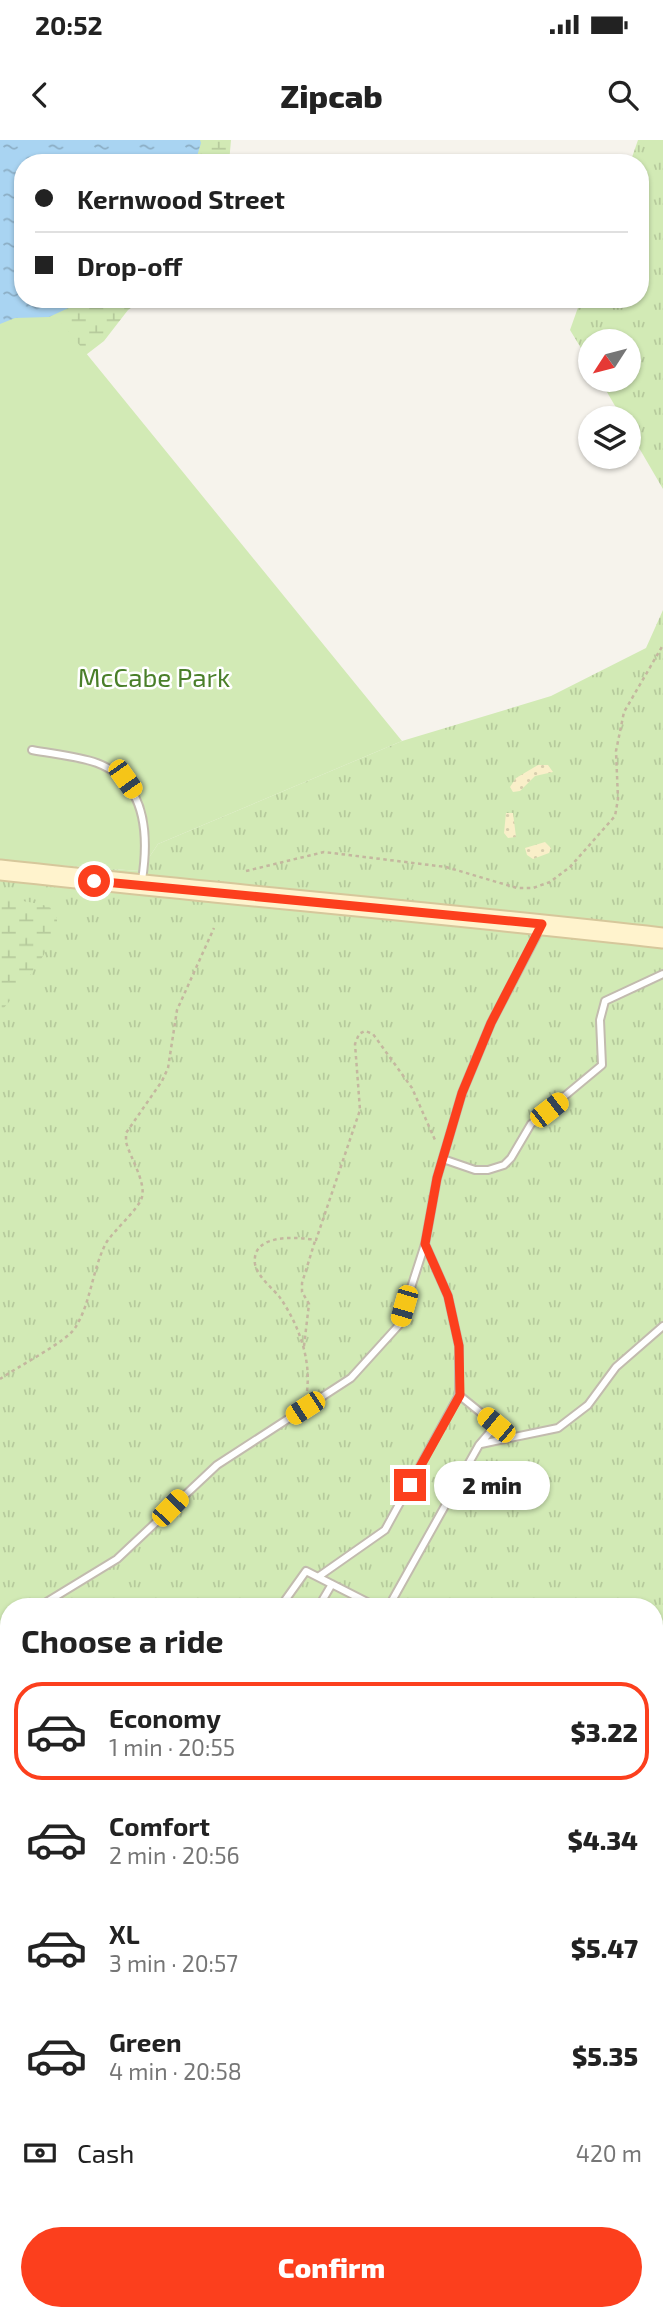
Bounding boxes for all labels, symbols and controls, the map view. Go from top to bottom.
text: 20:52 [35,9,103,40]
icon: back [21,76,59,114]
text: Zipcab [280,76,383,114]
icon: search [604,76,642,114]
text: Kernwood Street [77,183,285,214]
text: Drop-off [77,250,182,281]
north arrow [578,329,640,392]
map controls [578,329,641,469]
button: layers [578,406,641,469]
park label: McCabe Park [78,661,230,692]
car [105,756,146,802]
route start [78,865,110,897]
car [526,1089,573,1131]
car [389,1283,420,1329]
car [282,1388,329,1428]
car [474,1403,519,1447]
callout: 2 min [434,1460,550,1510]
route end [394,1469,426,1501]
text: 2 min [462,1471,522,1499]
car [148,1486,193,1530]
text: Choose a ride [21,1621,224,1659]
icon: car [25,1700,88,1763]
text: Economy [109,1702,221,1733]
text: $3.22 [571,1716,638,1747]
text: 1 min · 20:55 [109,1733,235,1761]
icon: car [25,1808,88,1871]
text: Comfort [109,1810,210,1841]
text: $4.34 [568,1824,638,1855]
text: 2 min · 20:56 [109,1841,240,1869]
icon: car [25,1916,88,1979]
text: XL [109,1918,140,1949]
text: $5.47 [571,1932,638,1963]
text: 3 min · 20:57 [109,1949,238,1977]
icon: car [25,2024,88,2087]
text: Green [109,2026,182,2057]
text: $5.35 [572,2040,638,2071]
text: 4 min · 20:58 [109,2057,242,2085]
icon: cash [21,2134,59,2172]
text: Cash [77,2137,134,2168]
text: 420 m [576,2139,642,2167]
button: Confirm [21,2227,642,2307]

